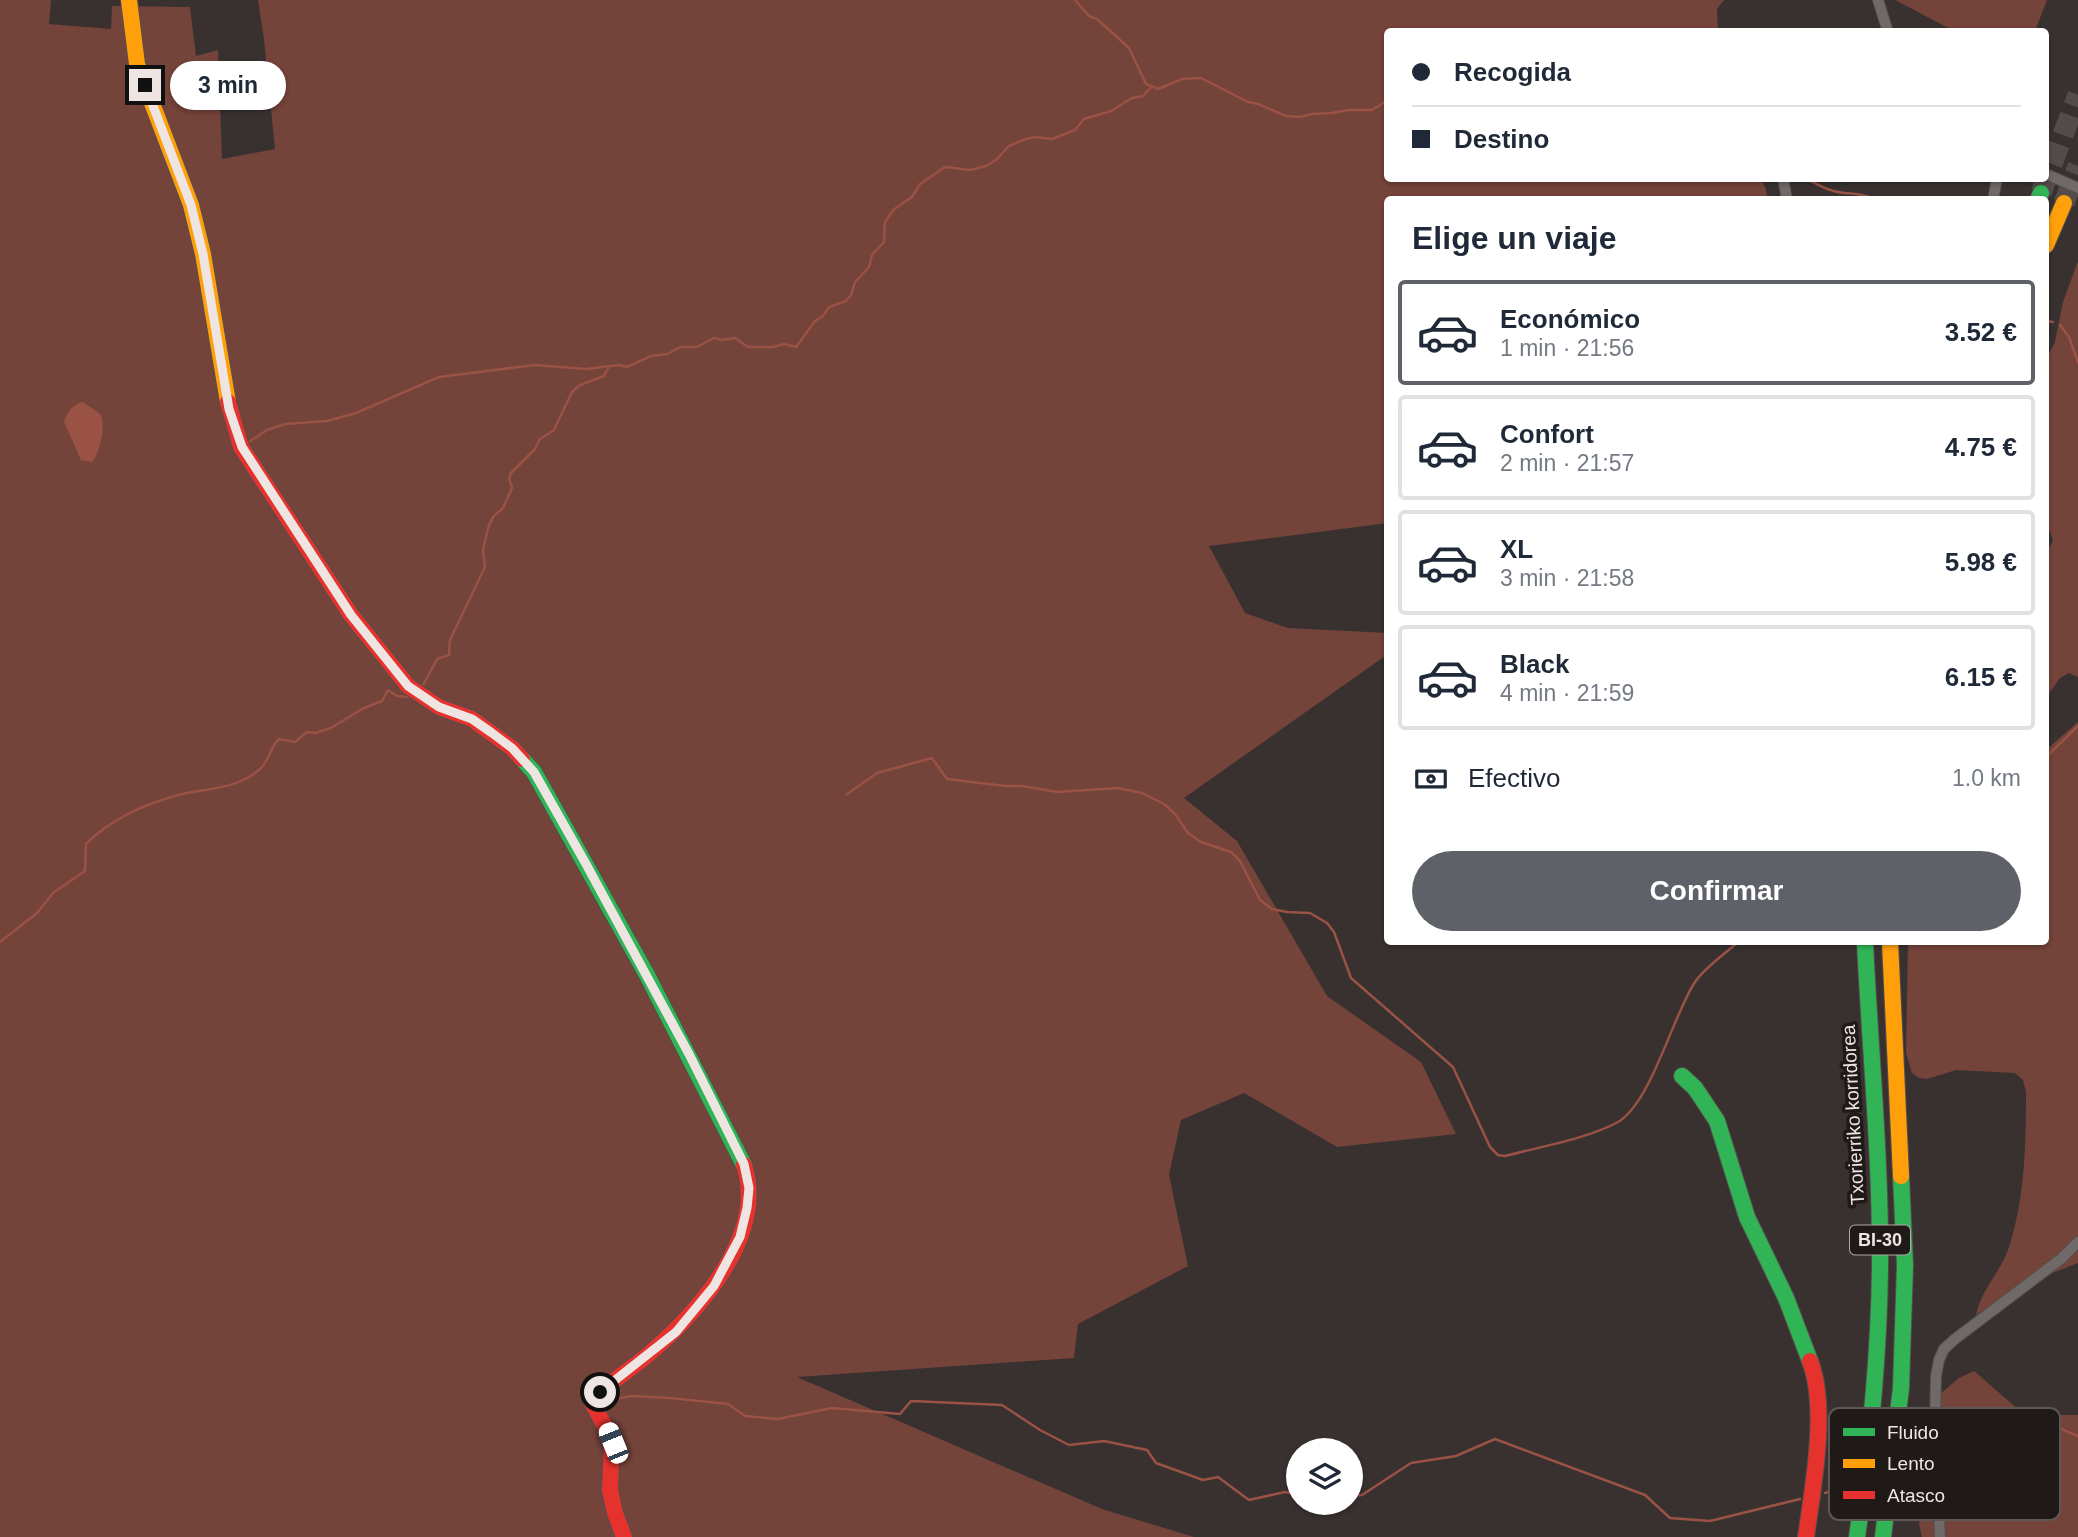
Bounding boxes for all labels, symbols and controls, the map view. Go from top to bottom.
text: Recogida [1454,57,1571,87]
callout: 3 min [170,60,285,110]
route end [129,69,161,101]
text: 3 min [198,72,258,98]
text: Destino [1454,124,1549,154]
text: Elige un viaje [1412,220,1617,256]
icon: car [1416,301,1479,364]
text: Económico [1500,304,1640,334]
text: 3.52 € [1945,317,2017,347]
text: 1 min · 21:56 [1500,335,1634,361]
icon: car [1416,416,1479,479]
text: Confort [1500,419,1594,449]
text: 4.75 € [1945,432,2017,462]
text: 2 min · 21:57 [1500,450,1634,476]
icon: car [1416,531,1479,594]
text: XL [1500,534,1533,564]
text: 5.98 € [1945,547,2017,577]
text: 3 min · 21:58 [1500,565,1634,591]
icon: car [1416,646,1479,709]
text: Black [1500,649,1569,679]
text: 6.15 € [1945,662,2017,692]
text: 4 min · 21:59 [1500,680,1634,706]
icon: cash [1412,760,1450,798]
text: Efectivo [1468,763,1561,793]
text: 1.0 km [1952,765,2021,791]
button: Confirmar [1412,851,2021,931]
street label: Txorierriko korridorea [1838,1024,1868,1206]
road number: BI-30 [1850,1226,1910,1254]
route start [584,1376,616,1408]
legend [1829,1408,2060,1520]
car [596,1420,631,1466]
text: Fluido [1887,1422,1939,1443]
map controls [1286,1438,1363,1515]
button: layers [1286,1438,1363,1515]
text: Lento [1887,1453,1935,1474]
text: Atasco [1887,1485,1945,1506]

